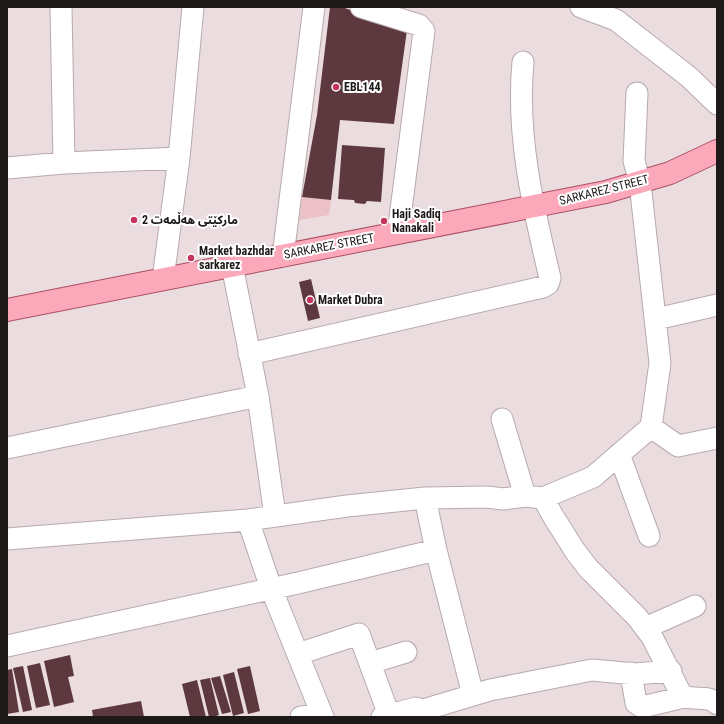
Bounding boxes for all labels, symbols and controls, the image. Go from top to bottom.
place label: EBL144 [344,80,381,94]
marker: EBL144 [331,82,341,92]
street label: SARKAREZ STREET [558,172,650,208]
place label: Haji Sadiq Nanakali [392,207,441,235]
place label: مارکێتی هەڵمەت 2 [142,211,238,227]
marker: مارکێتی هەڵمەت 2 [129,215,139,225]
marker: Haji Sadiq Nanakali [379,216,389,226]
street label: SARKAREZ STREET [283,230,375,262]
place label: Market bazhdar sarkarez [199,244,274,272]
marker: Market bazhdar sarkarez [186,253,196,263]
place label: Market Dubra [318,293,383,307]
marker: Market Dubra [305,295,315,305]

